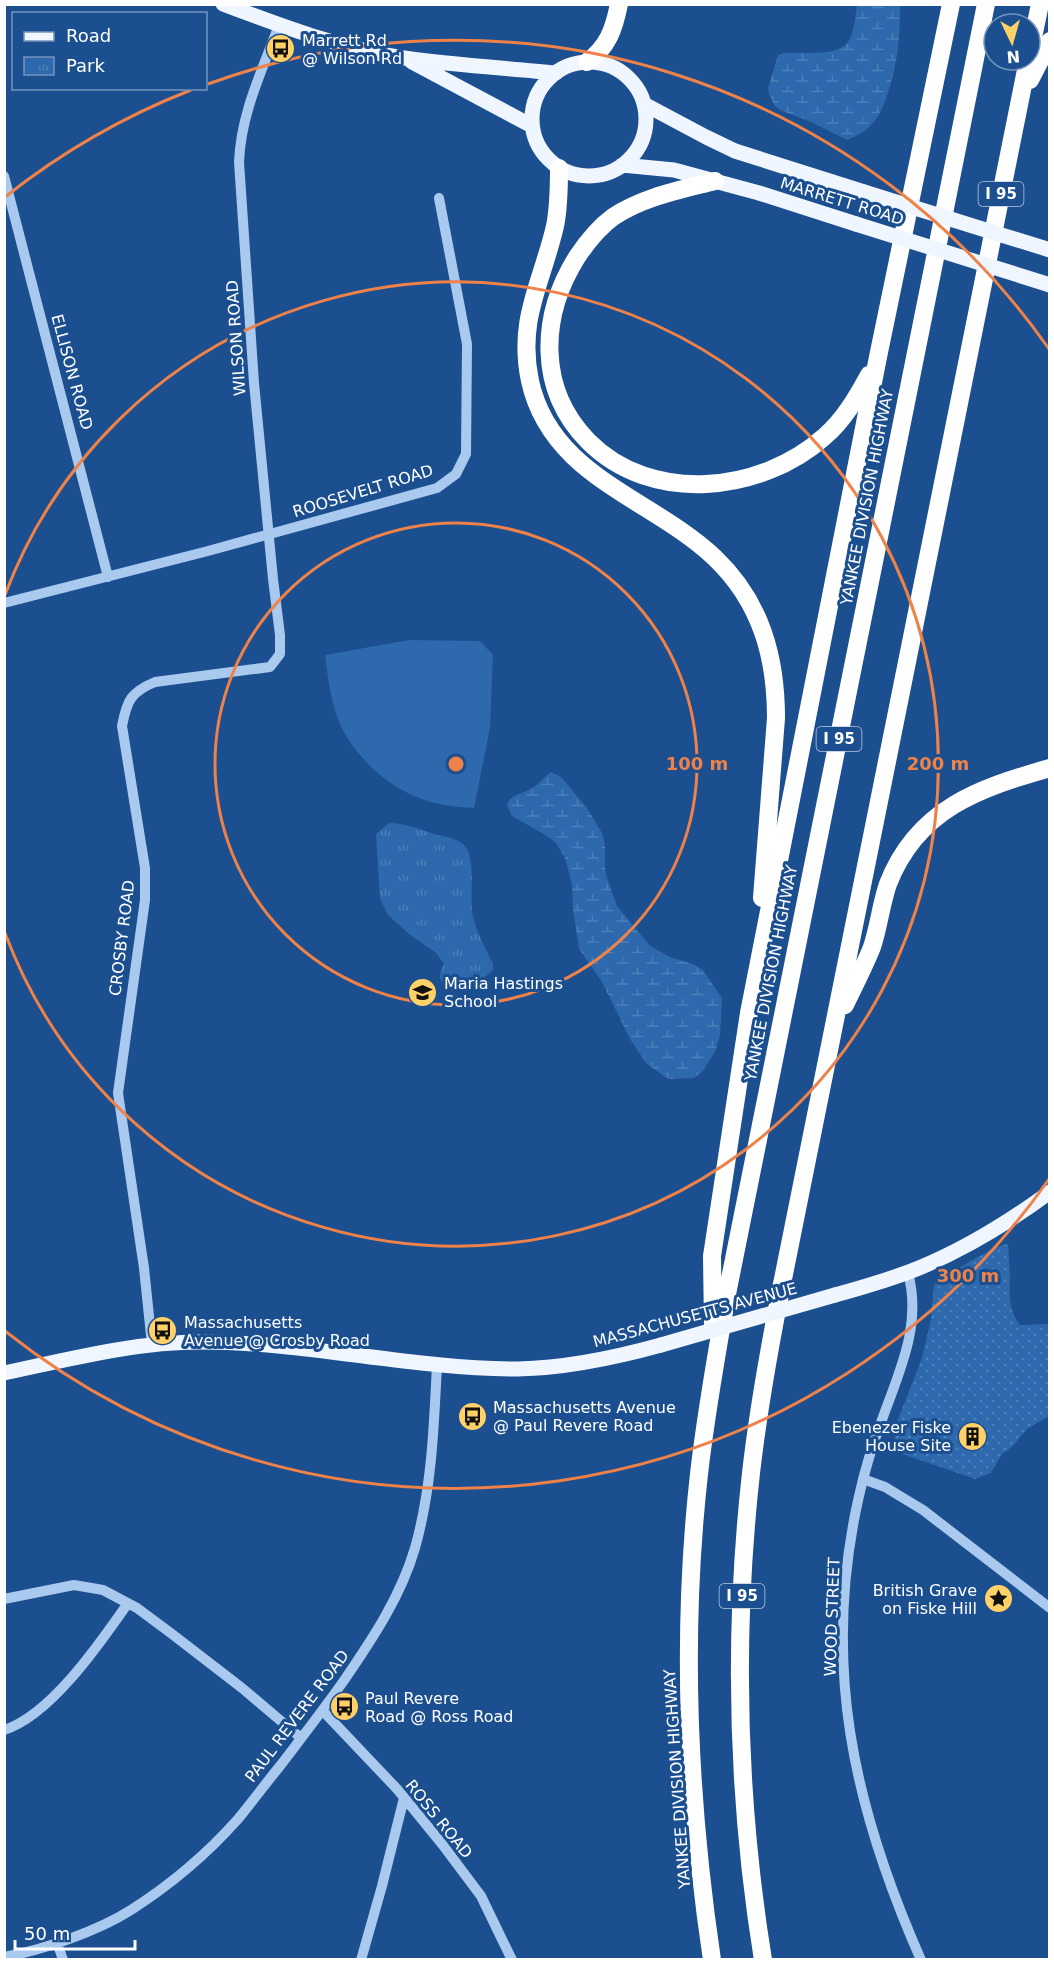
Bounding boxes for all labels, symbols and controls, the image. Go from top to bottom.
legend [12,12,207,90]
north arrow [982,12,1042,72]
text: Road [66,25,111,46]
place label: Marrett Rd @ Wilson Rd [302,31,402,68]
bus stop icon: Marrett Rd @ Wilson Rd [265,33,297,65]
text: N [1006,46,1021,66]
text: Park [66,55,105,76]
street label: MARRETT ROAD [778,173,906,229]
road number: I 95 [978,182,1024,206]
street label: WILSON ROAD [222,280,250,396]
street label: ELLISON ROAD [47,312,97,432]
street label: YANKEE DIVISION HIGHWAY [836,387,897,608]
street label: ROOSEVELT ROAD [290,461,436,521]
road number: I 95 [816,727,862,751]
text: 100 m [666,753,728,774]
text: 200 m [907,753,969,774]
centre of rings [446,754,466,774]
street label: YANKEE DIVISION HIGHWAY [740,863,801,1084]
street label: CROSBY ROAD [105,879,139,997]
place label: Maria Hastings School [444,974,563,1011]
school or university icon: Maria Hastings School [407,976,439,1008]
text: 300 m [937,1265,999,1286]
street label: MASSACHUSETTS AVENUE [591,1279,799,1351]
place label: Massachusetts Avenue @ Crosby Road [184,1313,370,1350]
bus stop icon: Massachusetts Avenue @ Crosby Road [147,1315,179,1347]
place label: Massachusetts Avenue @ Paul Revere Road [493,1398,676,1435]
bus stop icon: Massachusetts Avenue @ Paul Revere Road [456,1400,488,1432]
place label: Ebenezer Fiske House Site [832,1418,951,1455]
building icon: Ebenezer Fiske House Site [956,1420,988,1452]
street label: WOOD STREET [820,1557,844,1677]
place label: British Grave on Fiske Hill [873,1581,977,1618]
place icon: British Grave on Fiske Hill [982,1583,1014,1615]
road number: I 95 [720,1584,764,1608]
street label: PAUL REVERE ROAD [241,1646,353,1786]
street label: YANKEE DIVISION HIGHWAY [660,1668,694,1890]
place label: Paul Revere Road @ Ross Road [365,1689,513,1726]
bus stop icon: Paul Revere Road @ Ross Road [328,1691,360,1723]
street label: ROSS ROAD [401,1776,477,1862]
scale bar [15,1913,135,1951]
text: 50 m [24,1923,70,1944]

